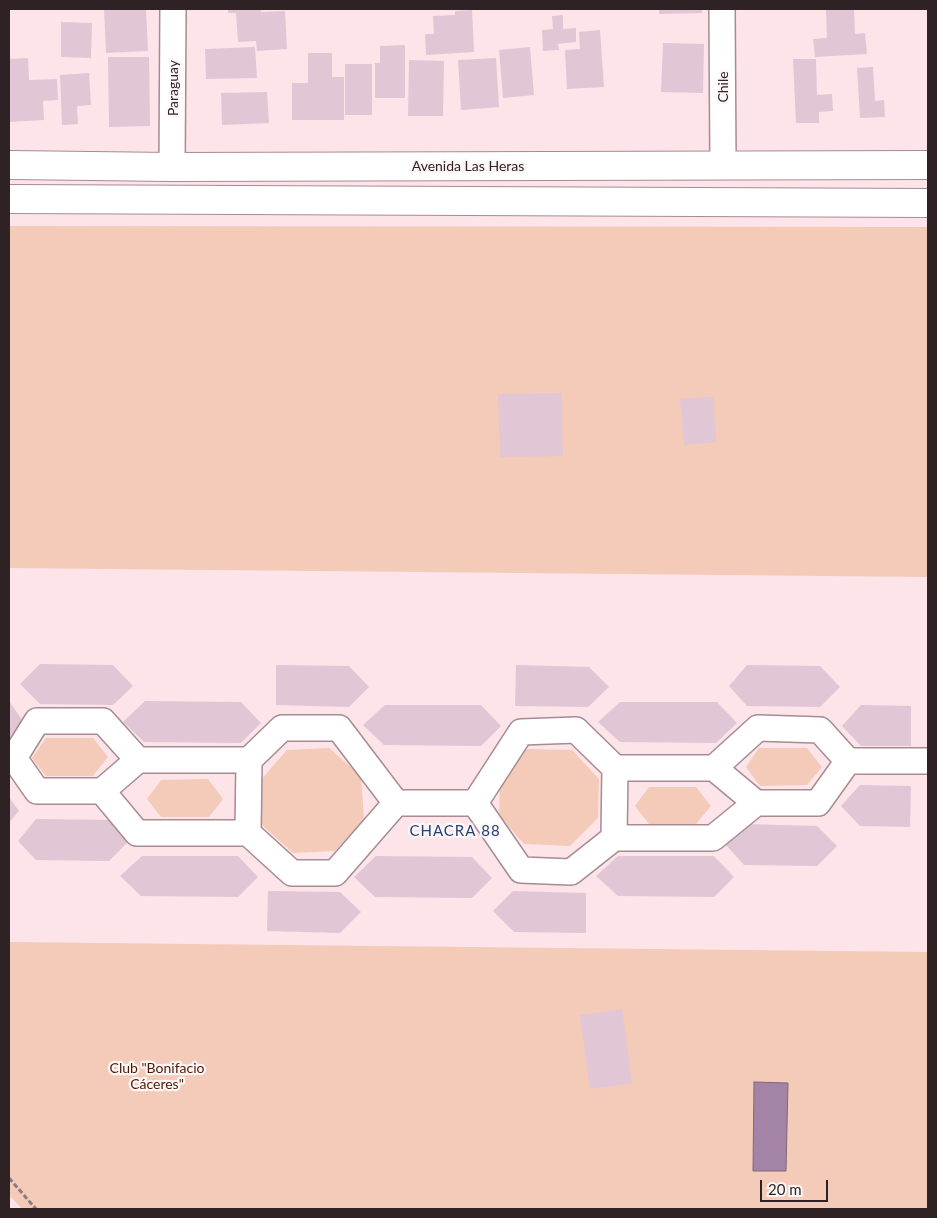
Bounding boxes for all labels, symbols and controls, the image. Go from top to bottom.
street label: Paraguay [165,60,181,116]
street label: Chile [715,71,731,103]
street label: Avenida Las Heras [412,158,524,174]
district label: CHACRA 88 [408,822,502,840]
park label: Club "Bonifacio Cáceres" [110,1060,204,1092]
scale bar [762,1170,830,1202]
text: 20 m [768,1180,802,1198]

